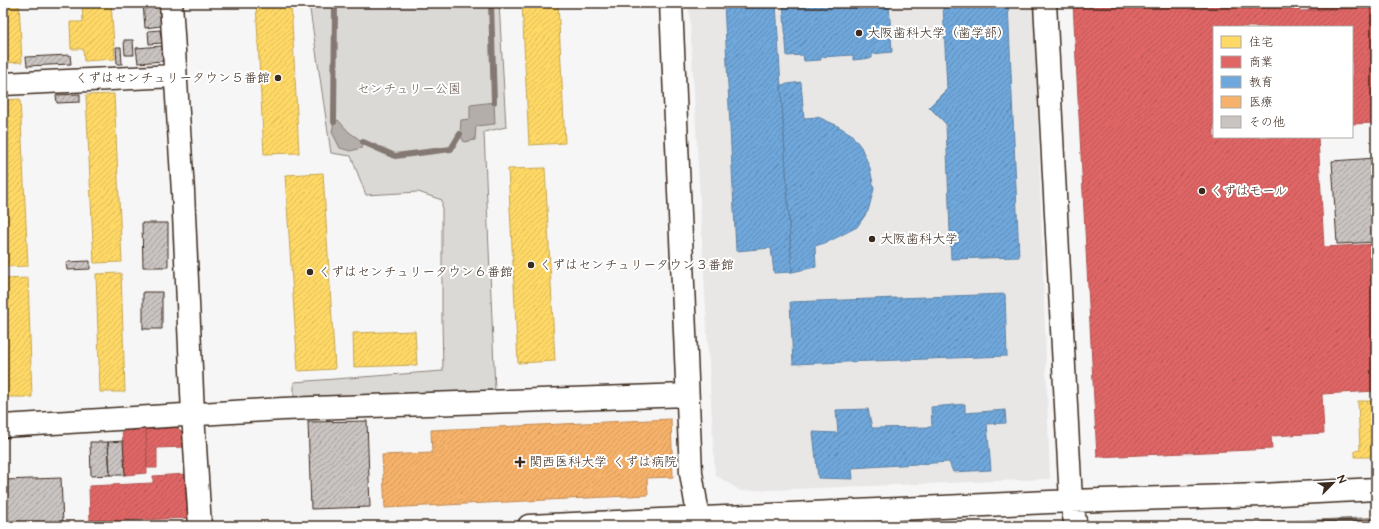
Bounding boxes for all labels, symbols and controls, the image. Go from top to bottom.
place label: 大阪歯科大学（歯学部） [867,24,1010,42]
legend [1213,26,1353,138]
marker: 大阪歯科大学（歯学部） [854,28,864,38]
text: 住宅 [1249,34,1273,51]
text: 商業 [1249,54,1273,71]
place label: くずはセンチュリータウン５番館 [75,69,270,87]
marker: くずはセンチュリータウン５番館 [273,73,283,83]
text: 教育 [1249,74,1273,91]
park label: センチュリー公園 [357,80,461,98]
text: 医療 [1249,94,1273,111]
text: その他 [1249,114,1285,131]
place label: くずはモール [1210,182,1287,200]
marker: くずはモール [1197,186,1207,196]
place label: 大阪歯科大学 [880,230,958,248]
marker: 大阪歯科大学 [867,234,877,244]
place label: くずはセンチュリータウン３番館 [539,256,734,274]
marker: くずはセンチュリータウン３番館 [526,260,536,270]
place label: くずはセンチュリータウン６番館 [318,263,513,281]
marker: くずはセンチュリータウン６番館 [305,267,315,277]
place label: 関西医科大学 くずは病院 [529,453,677,471]
marker: 関西医科大学 くずは病院 [514,456,526,468]
north arrow [1313,463,1353,503]
text: N [1333,473,1350,485]

